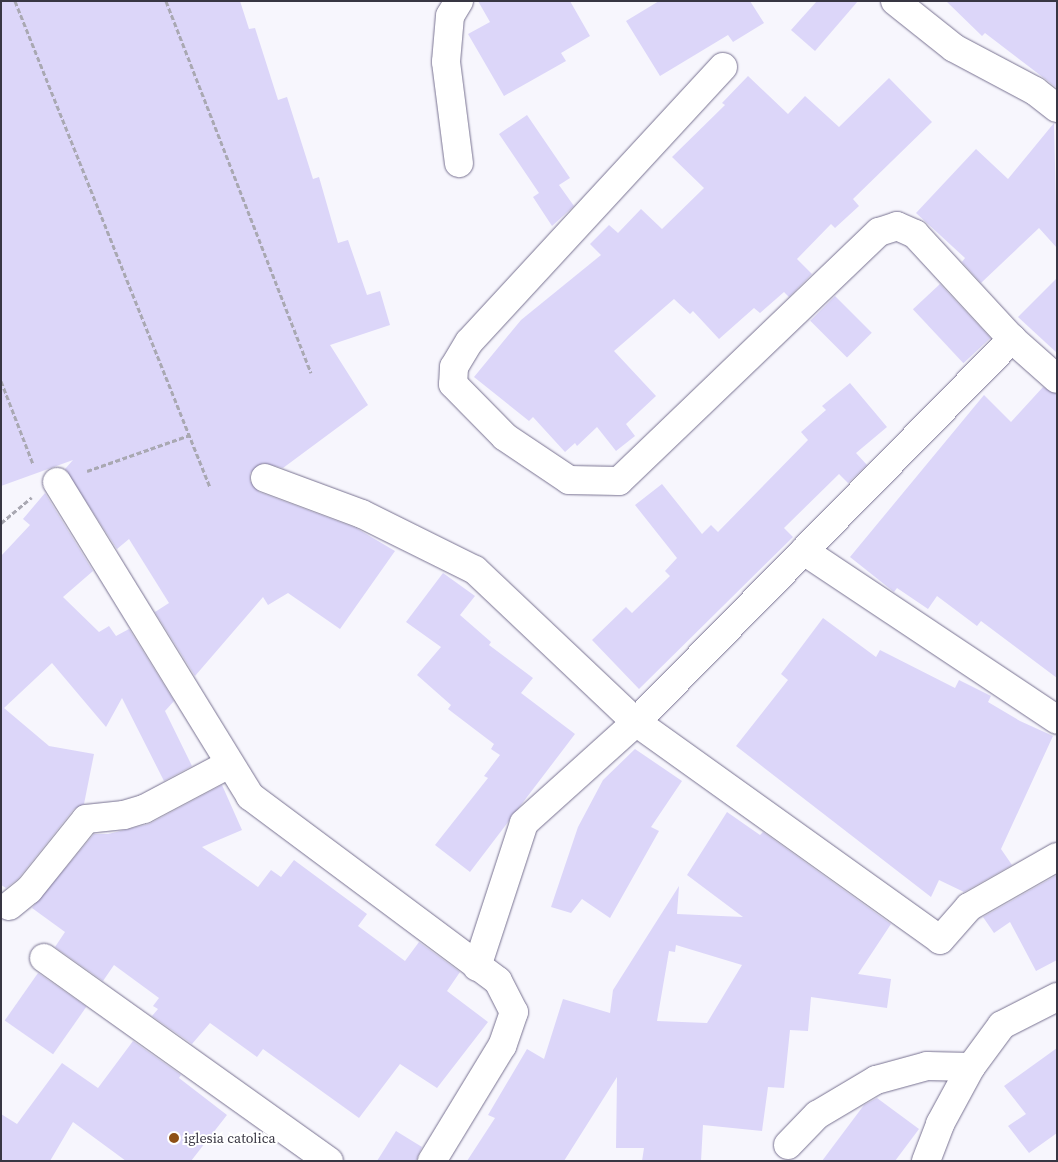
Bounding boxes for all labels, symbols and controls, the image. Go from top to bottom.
place label: iglesia catolica [184,1130,276,1146]
marker: iglesia catolica [168,1132,180,1144]

